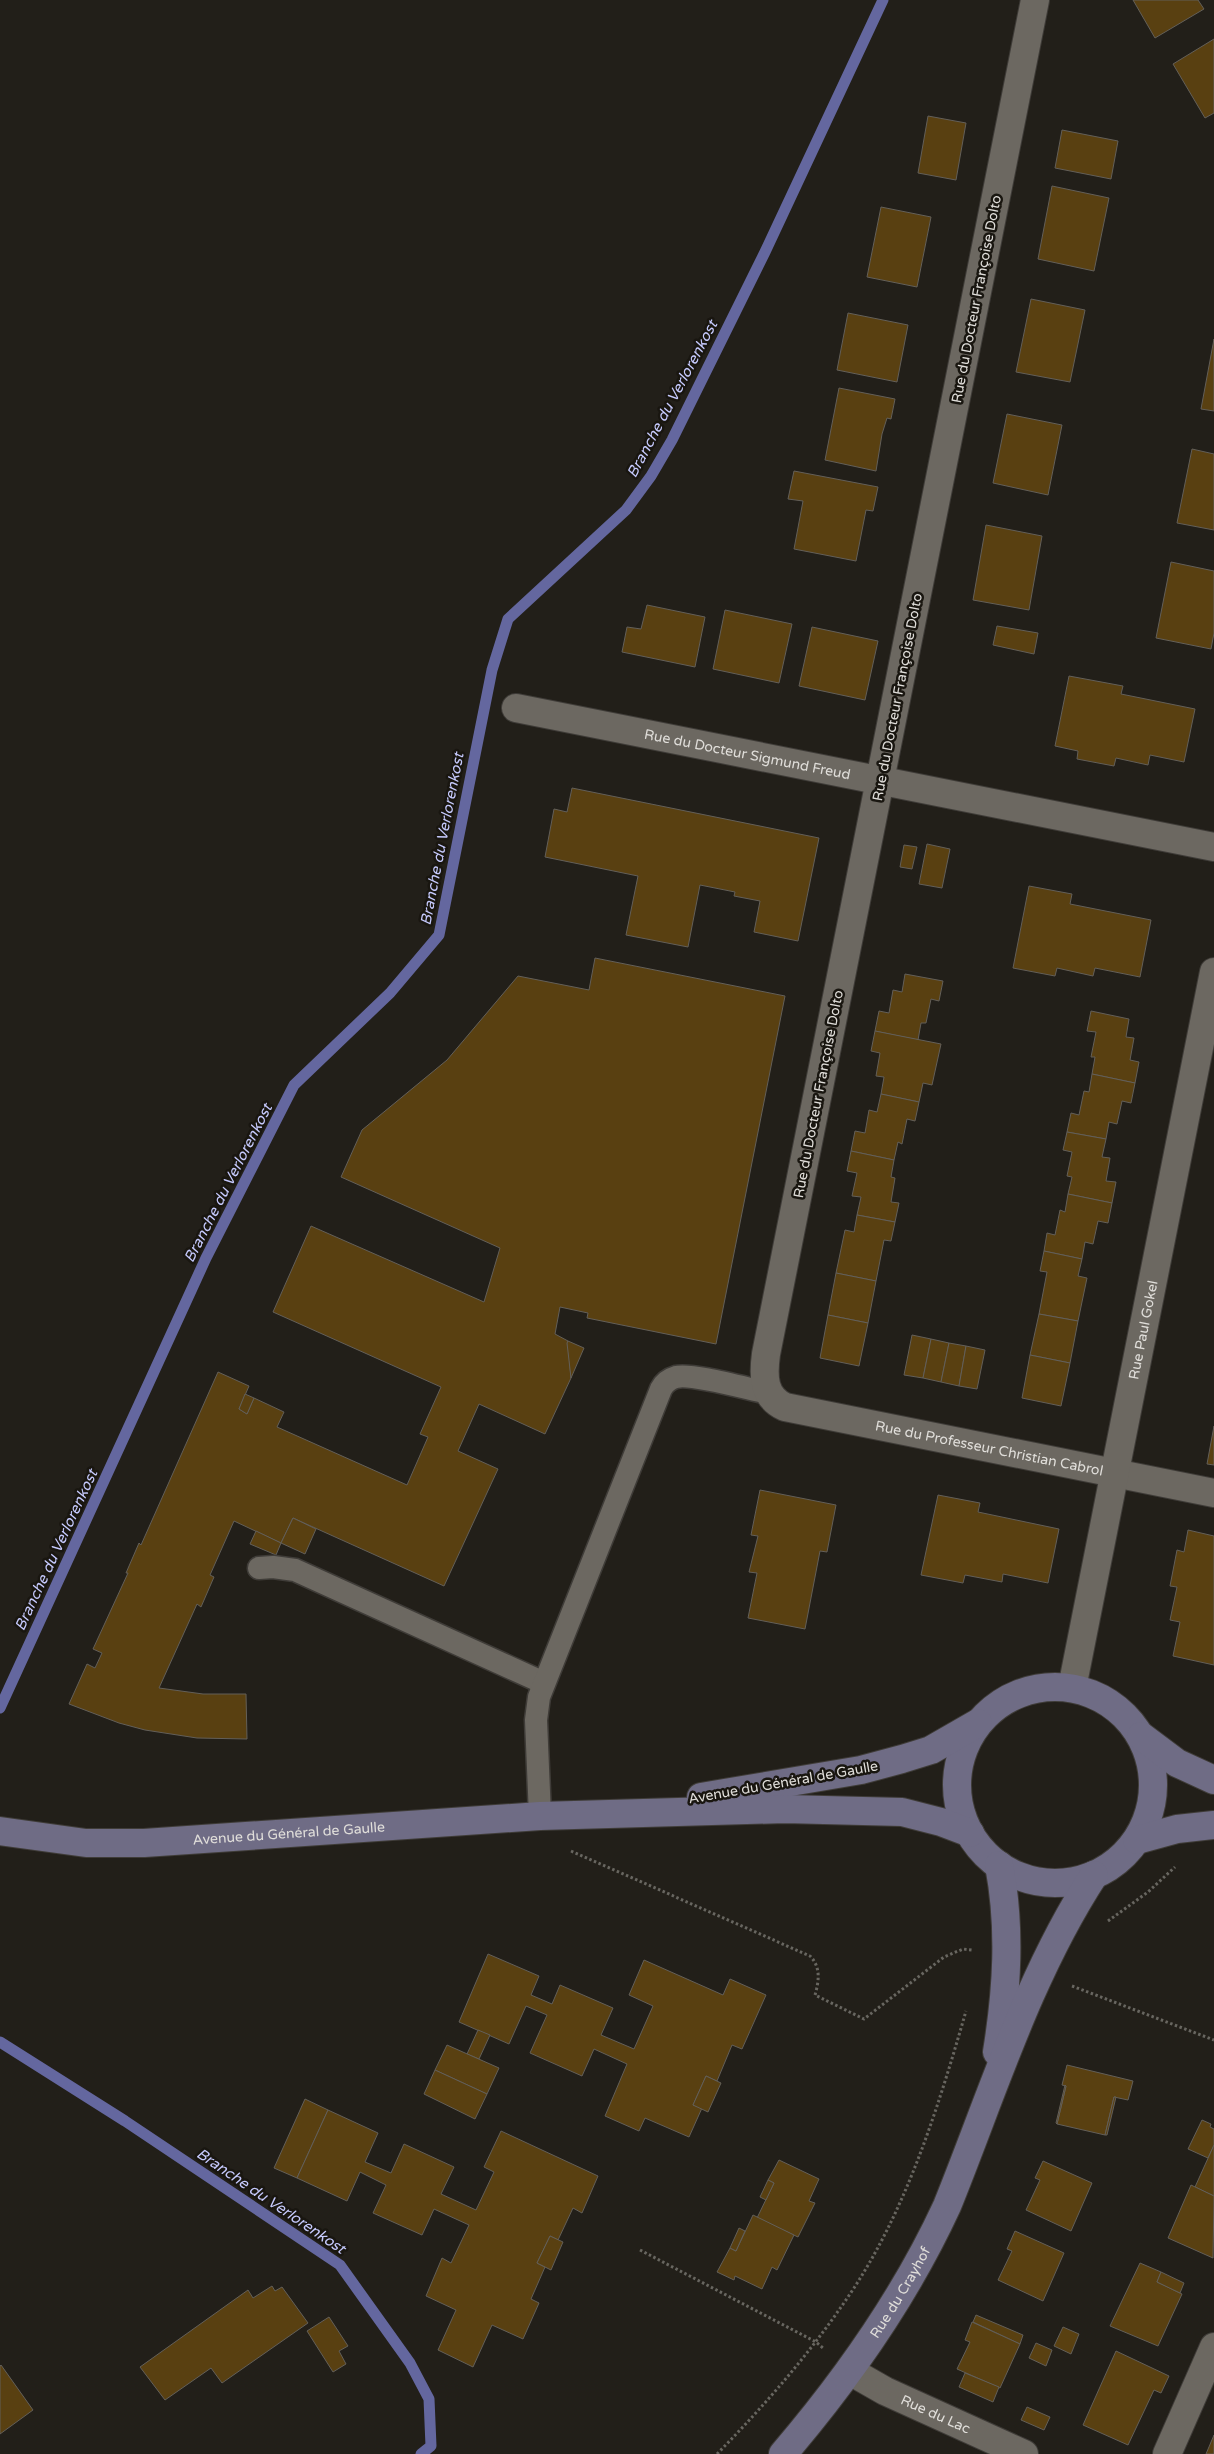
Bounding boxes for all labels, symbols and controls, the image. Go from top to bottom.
street label: Rue du Docteur Françoise Dolto [948,194,1005,405]
water label: Branche du Verlorenkost [623,315,722,481]
street label: Rue du Docteur Françoise Dolto [869,592,926,803]
street label: Rue du Docteur Sigmund Freud [643,726,852,783]
water label: Branche du Verlorenkost [416,749,468,927]
street label: Rue du Docteur Françoise Dolto [790,989,847,1200]
water label: Branche du Verlorenkost [180,1099,277,1265]
street label: Rue Paul Gokel [1125,1279,1162,1381]
street label: Rue du Professeur Christian Cabrol [874,1417,1105,1480]
water label: Branche du Verlorenkost [11,1465,102,1633]
street label: Avenue du Général de Gaulle [687,1757,879,1808]
street label: Avenue du Général de Gaulle [192,1819,386,1849]
water label: Branche du Verlorenkost [193,2144,351,2259]
street label: Rue du Crayhof [866,2243,935,2341]
street label: Rue du Lac [898,2391,973,2438]

